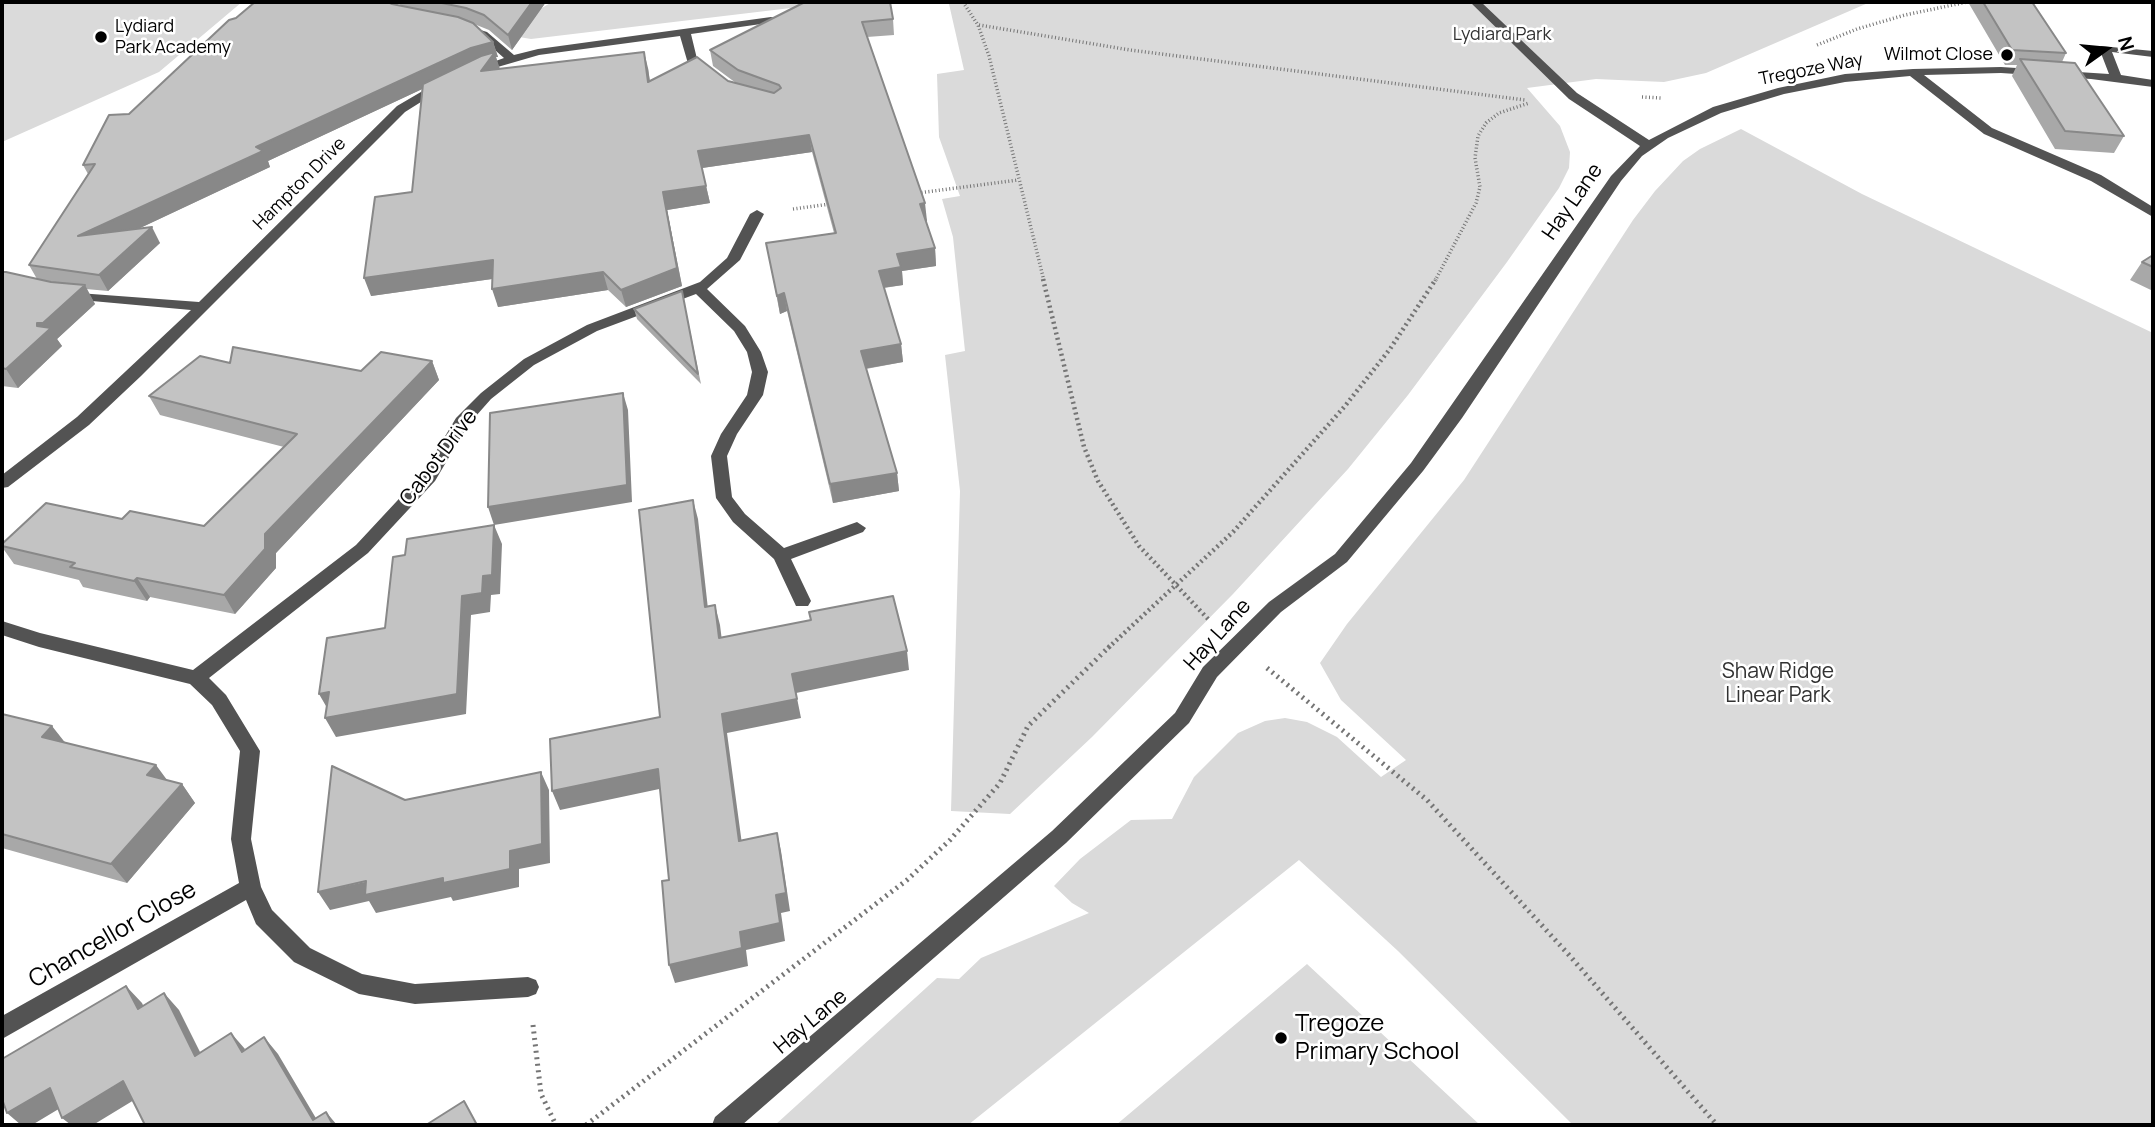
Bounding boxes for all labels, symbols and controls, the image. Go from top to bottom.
north arrow [2071,14,2141,84]
place label: Lydiard Park Academy [115,16,231,58]
park label: Lydiard Park [1453,24,1551,46]
marker: Lydiard Park Academy [93,29,109,45]
text: N [2112,34,2141,54]
place label: Wilmot Close [1884,44,1993,66]
marker: Wilmot Close [1999,47,2015,63]
street label: Tregoze Way [1757,49,1865,91]
street label: Hampton Drive [249,133,351,235]
street label: Hay Lane [1538,159,1608,245]
street label: Cabot Drive [395,405,483,511]
street label: Hay Lane [1179,594,1257,676]
park label: Shaw Ridge Linear Park [1722,659,1834,709]
street label: Chancellor Close [24,875,202,995]
street label: Hay Lane [769,984,853,1060]
place label: Tregoze Primary School [1295,1010,1460,1066]
marker: Tregoze Primary School [1273,1030,1289,1046]

